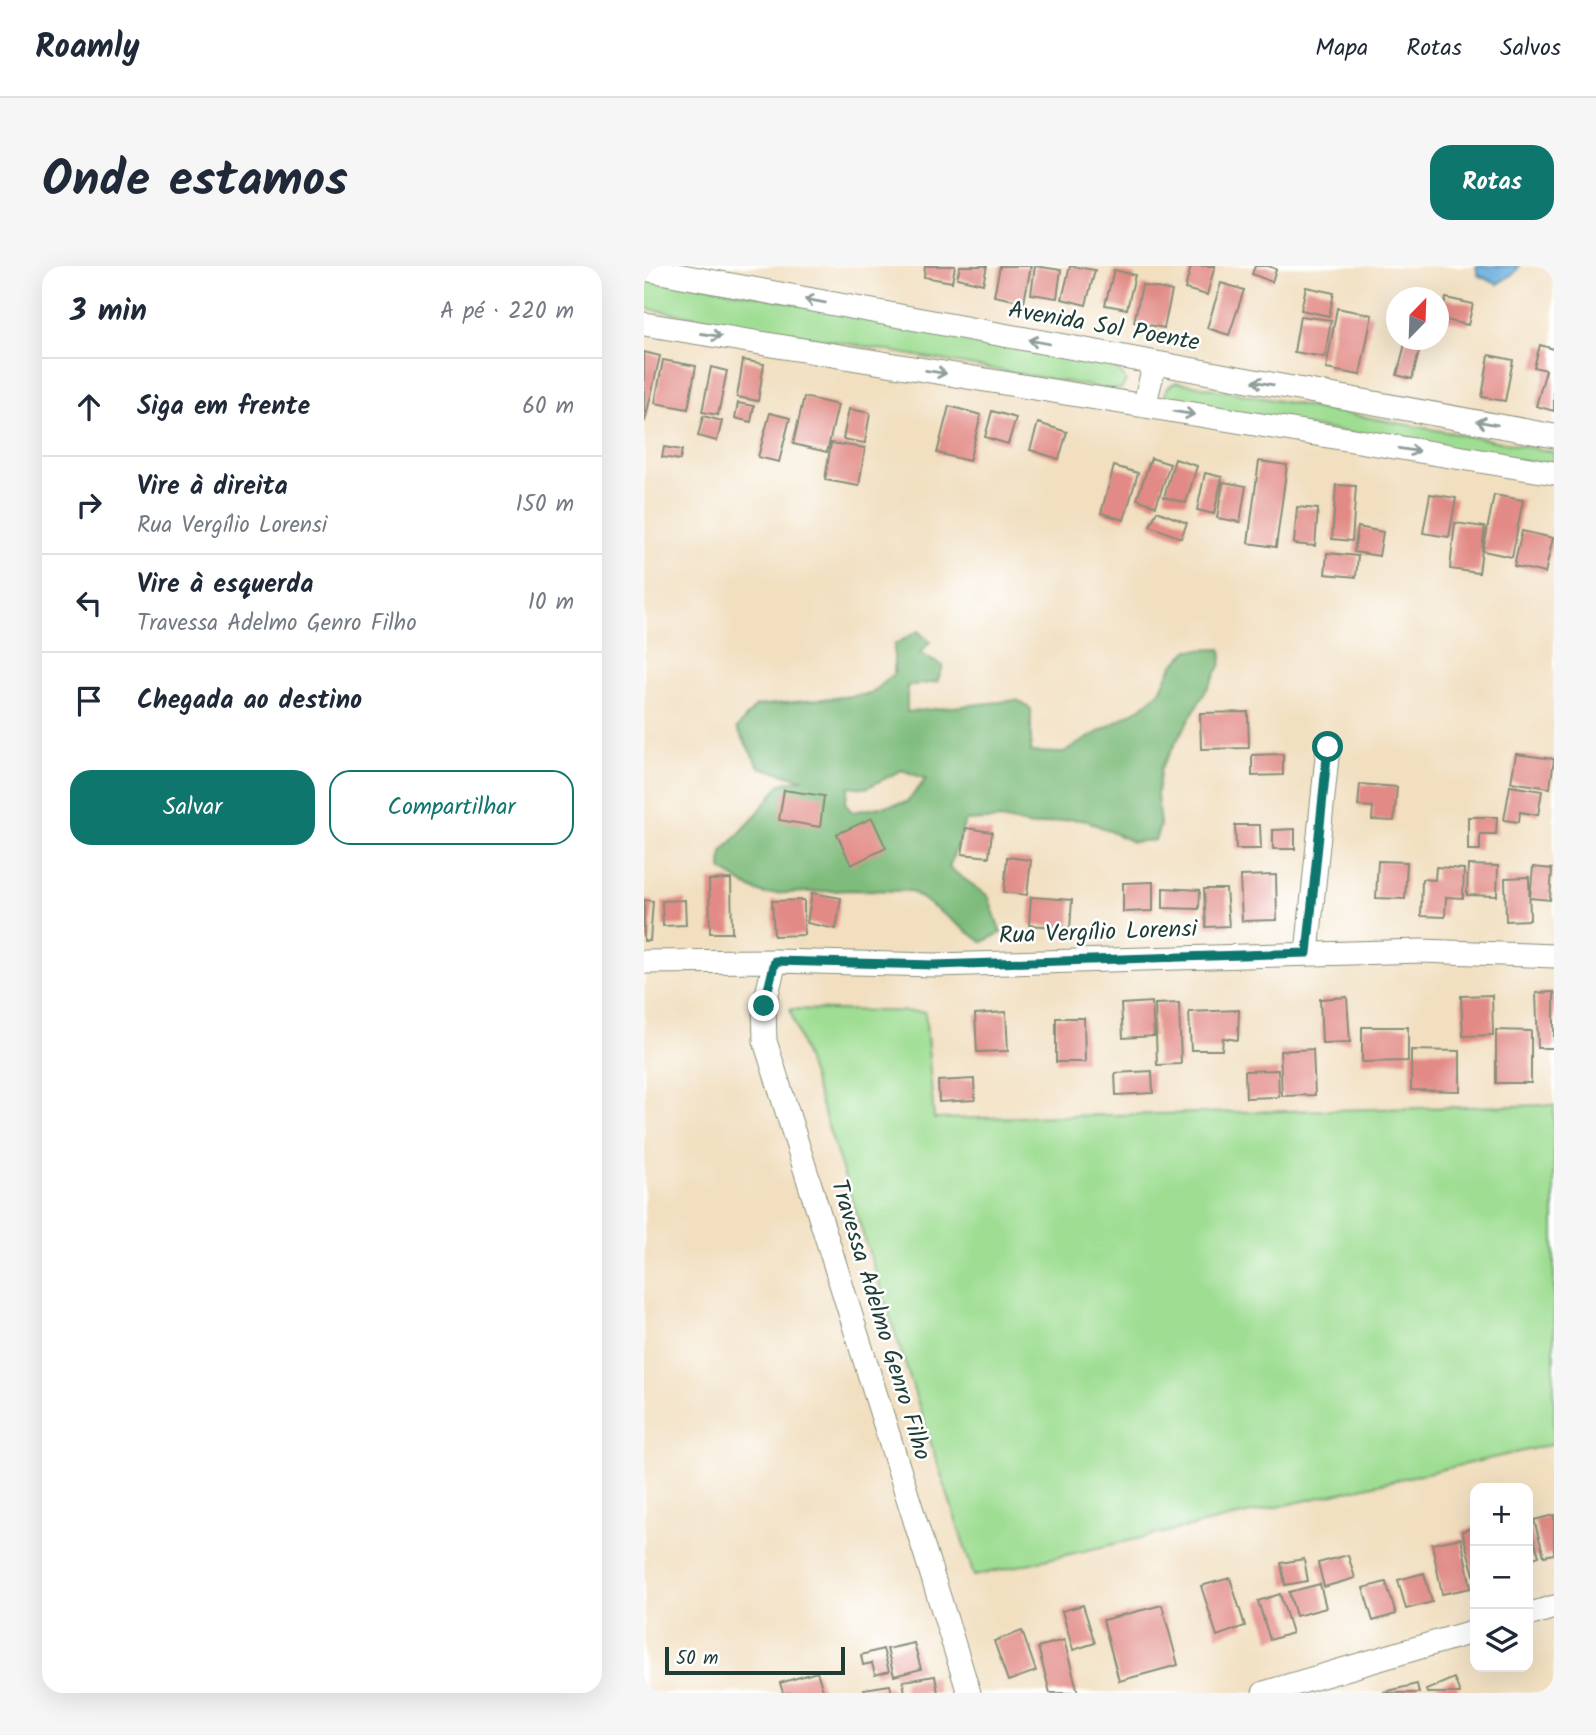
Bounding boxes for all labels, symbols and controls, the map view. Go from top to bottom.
text: Roamly [35,22,140,75]
text: Mapa [1315,29,1368,68]
text: Rotas [1406,29,1462,68]
text: Salvos [1500,29,1561,68]
text: Onde estamos [42,143,348,221]
button: Rotas [1430,145,1554,220]
north arrow [1386,287,1449,350]
text: 3 min [70,288,147,336]
street label: Avenida Sol Poente [1005,291,1203,363]
one-way arrow [805,293,827,307]
text: A pé · 220 m [440,294,574,330]
one-way arrow [699,329,722,342]
one-way arrow [1028,335,1051,348]
one-way arrow [924,366,947,379]
one-way arrow [1252,375,1275,389]
text: Siga em frente [137,386,310,428]
icon: ahead [70,388,108,426]
text: 60 m [522,389,574,425]
one-way arrow [1173,407,1195,420]
one-way arrow [1476,416,1499,430]
one-way arrow [1397,444,1420,457]
text: Vire à direita [137,466,288,508]
icon: right [70,486,108,524]
text: 150 m [515,487,574,523]
text: Rua Vergílio Lorensi [137,508,327,544]
text: Vire à esquerda [137,564,314,606]
icon: left [70,584,108,622]
text: 10 m [528,585,574,621]
text: Travessa Adelmo Genro Filho [137,606,417,642]
text: Chegada ao destino [137,680,362,722]
icon: arrive [70,682,108,720]
route start [1312,731,1343,762]
button: Salvar [70,770,315,845]
button: Compartilhar [329,770,574,845]
street label: Rua Vergílio Lorensi [998,910,1199,956]
route end [748,990,779,1021]
street label: Travessa Adelmo Genro Filho [819,1175,941,1465]
map controls [1470,1483,1533,1672]
button: + [1470,1483,1533,1546]
button: − [1470,1546,1533,1609]
button: layers [1470,1609,1533,1672]
scale bar [665,1644,845,1676]
text: 50 m [676,1644,718,1674]

